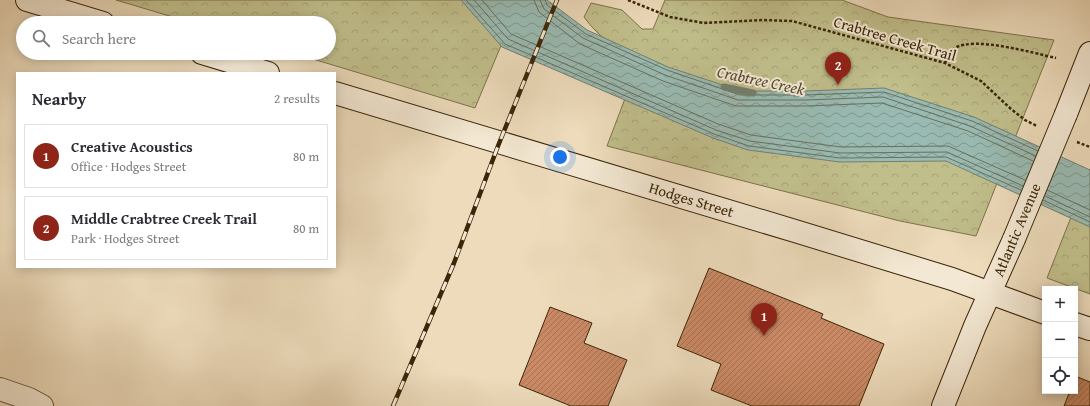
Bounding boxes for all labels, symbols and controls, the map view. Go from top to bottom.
street label: Crabtree Creek Trail [831,11,959,66]
search box [16,16,336,60]
icon: search [30,27,52,49]
text: Search here [62,28,136,49]
pin: 2 [825,52,851,85]
water label: Crabtree Creek [715,59,808,101]
text: Nearby [32,86,86,111]
text: 2 results [274,89,320,108]
text: Creative Acoustics [71,136,193,157]
text: 1 [43,147,49,166]
text: 80 m [293,147,319,166]
your location [550,147,570,167]
text: Office · Hodges Street [71,157,186,176]
street label: Hodges Street [647,177,737,222]
street label: Atlantic Avenue [987,180,1046,280]
text: Middle Crabtree Creek Trail [71,208,257,229]
text: 2 [43,219,49,238]
text: 80 m [293,219,319,238]
text: Park · Hodges Street [71,229,180,248]
map controls [1042,286,1078,394]
button: + [1042,286,1078,322]
pin: 1 [751,303,777,336]
button: − [1042,322,1078,358]
button: locate [1042,358,1078,394]

